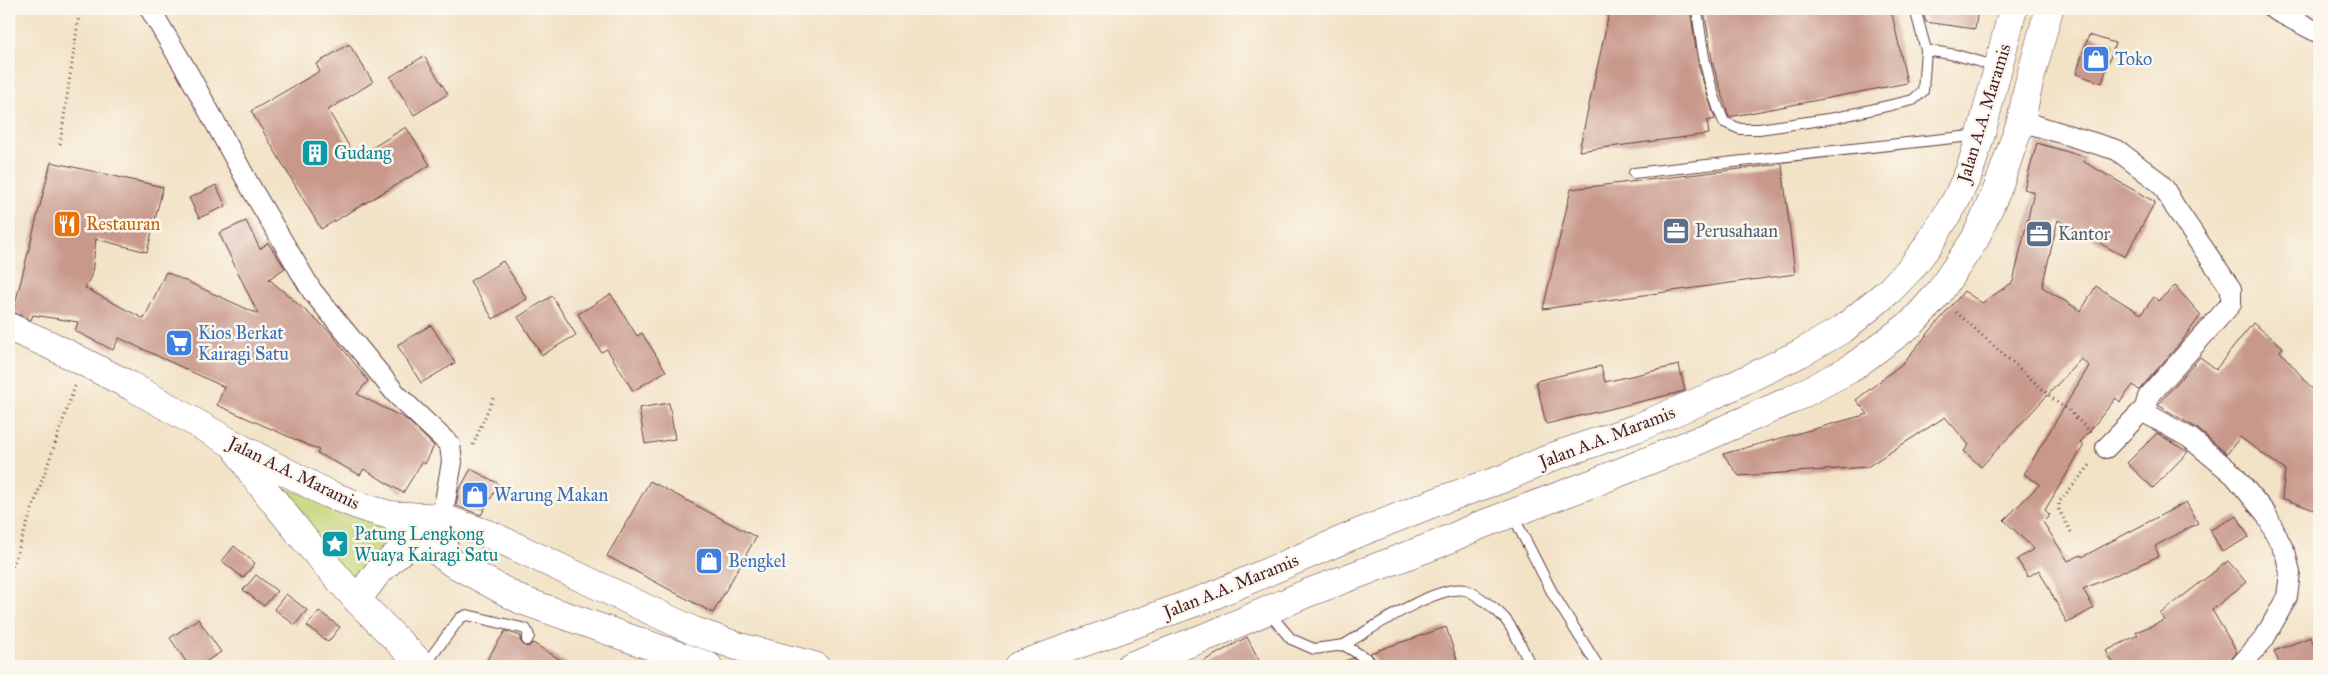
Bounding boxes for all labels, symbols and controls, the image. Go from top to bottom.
street label: Jalan A.A. Maramis [1952,41,2016,187]
shop icon: Toko [2081,44,2111,74]
place label: Toko [2115,48,2152,70]
building icon: Gudang [300,138,330,168]
place label: Gudang [334,142,392,165]
restaurant icon: Restauran [52,209,82,239]
place label: Restauran [86,213,161,235]
office icon: Perusahaan [1661,216,1691,246]
office icon: Kantor [2024,219,2054,249]
place label: Perusahaan [1695,220,1778,242]
place label: Kantor [2058,223,2111,245]
place label: Kios Berkat Kairagi Satu [198,322,289,366]
supermarket icon: Kios Berkat Kairagi Satu [164,328,194,358]
street label: Jalan A.A. Maramis [1534,401,1678,475]
street label: Jalan A.A. Maramis [222,431,363,515]
shop icon: Warung Makan [460,480,490,510]
place label: Warung Makan [494,484,608,507]
place label: Patung Lengkong Wuaya Kairagi Satu [354,523,499,567]
place icon: Patung Lengkong Wuaya Kairagi Satu [320,529,350,559]
shop icon: Bengkel [694,546,724,576]
street label: Jalan A.A. Maramis [1158,549,1302,625]
place label: Bengkel [728,550,786,573]

